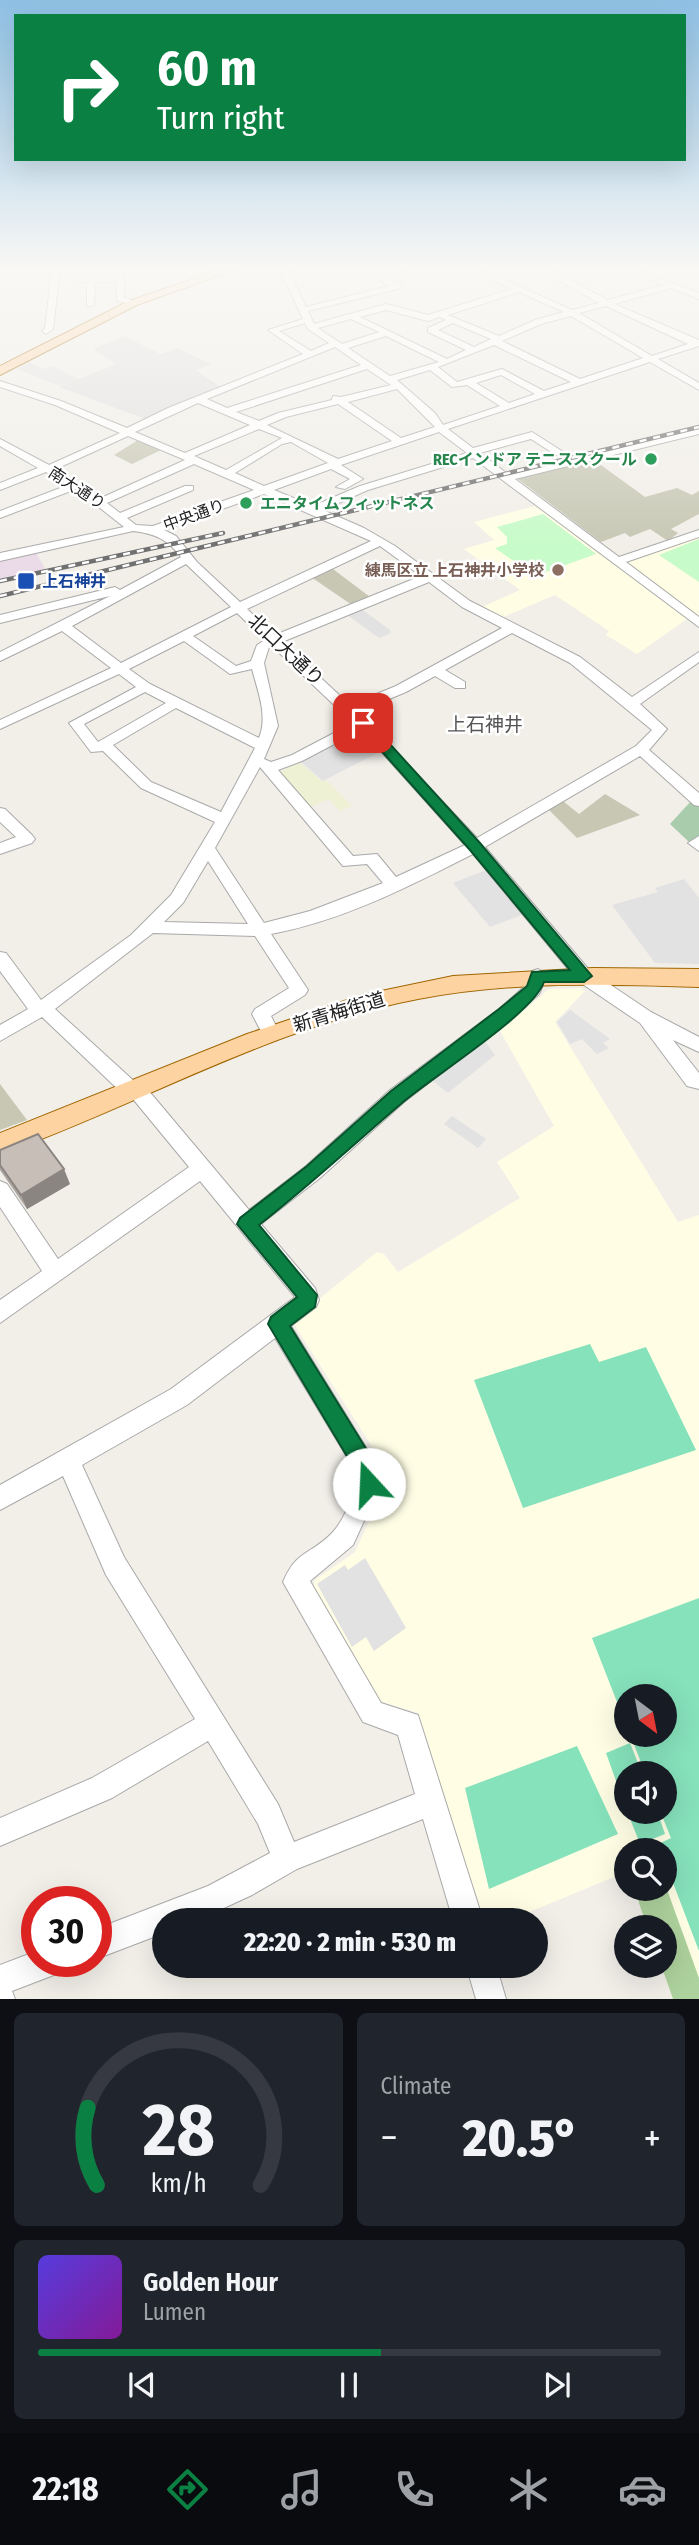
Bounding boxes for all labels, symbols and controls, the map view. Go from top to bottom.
text: 60 m [157,39,257,98]
icon: right [42,42,133,133]
text: Turn right [157,99,284,137]
place label: RECインドア テニススクール [433,450,637,469]
marker: RECインドア テニススクール [643,451,659,467]
street label: 南大通り [45,463,109,513]
place label: エニタイムフィットネス [260,494,434,513]
street label: 中央通り [161,495,227,535]
marker: エニタイムフィットネス [238,495,254,511]
place label: 練馬区立 上石神井小学校 [365,561,544,580]
marker: 練馬区立 上石神井小学校 [550,562,566,578]
marker: 上石神井 [16,571,36,591]
place label: 上石神井 [42,572,106,591]
street label: 北口大通り [243,609,329,691]
pin [333,693,393,753]
icon: arrive [344,704,382,742]
district label: 上石神井 [447,713,523,736]
street label: 新青梅街道 [290,987,388,1037]
position arrow [332,1447,406,1521]
north arrow [614,1684,677,1746]
map controls [614,1684,677,1978]
button: sound [614,1761,677,1824]
button: search [614,1838,677,1901]
speed limit sign: 30 [21,1886,112,1977]
button: layers [614,1915,677,1978]
text: 22:20 · 2 min · 530 m [244,1927,456,1958]
text: Climate [381,2072,451,2100]
text: 28 [141,2088,214,2175]
text: 20.5° [463,2107,578,2170]
text: − [381,2115,398,2161]
text: + [644,2115,661,2161]
text: km/h [150,2169,206,2199]
text: Golden Hour [143,2267,278,2298]
text: Lumen [143,2298,206,2326]
icon: previous [123,2366,161,2404]
icon: pause [330,2366,368,2404]
icon: next [538,2366,576,2404]
icon: directions [163,2465,212,2514]
icon: music [277,2465,326,2514]
icon: phone [390,2465,439,2514]
icon: climate [504,2465,553,2514]
icon: car [618,2465,667,2514]
text: 22:18 [32,2470,99,2508]

